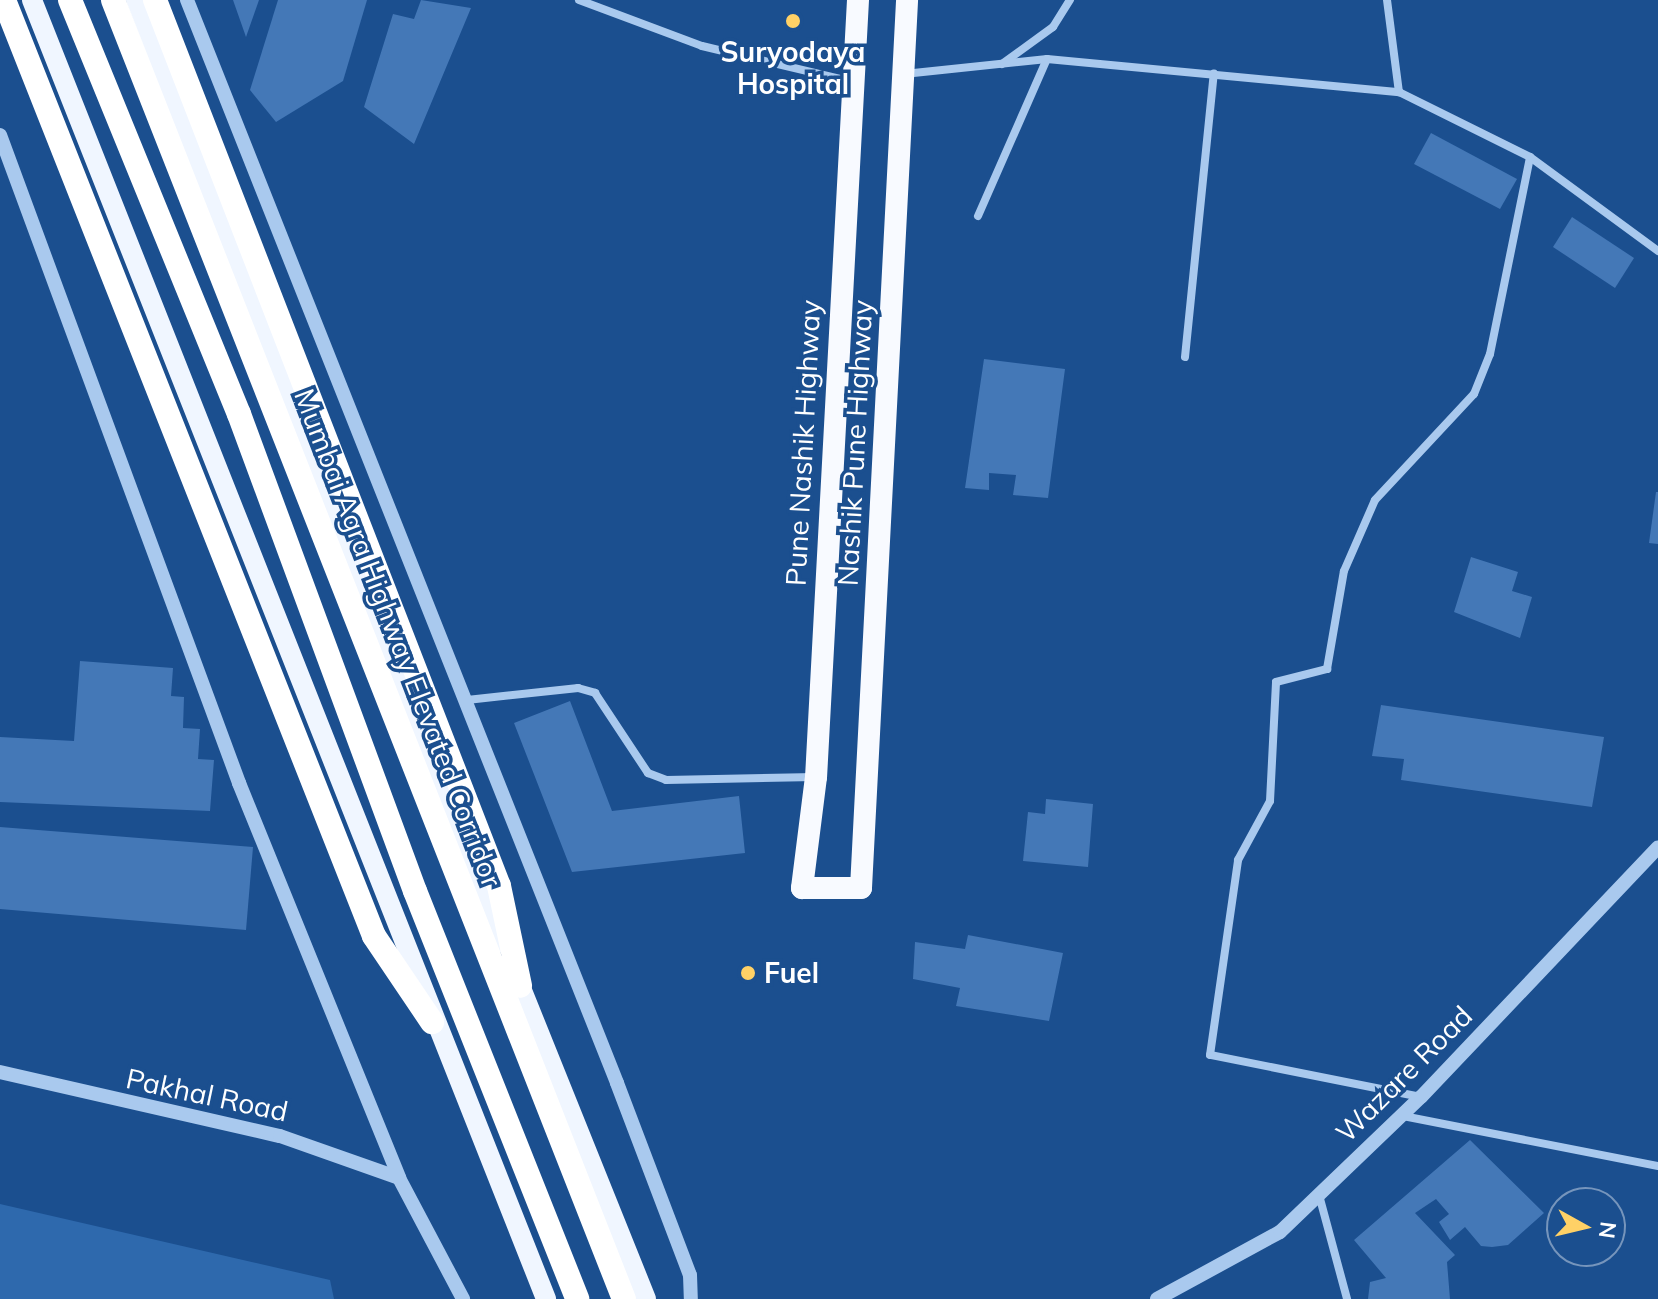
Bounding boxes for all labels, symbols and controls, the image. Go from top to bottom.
marker: Suryodaya Hospital [782,10,804,32]
place label: Suryodaya Hospital [721,35,865,101]
street label: Pune Nashik Highway [779,299,827,587]
street label: Nashik Pune Highway [831,299,879,587]
street label: Mumbai Agra Highway Elevated Corridor [287,384,509,892]
place label: Fuel [764,956,819,990]
marker: Fuel [739,964,757,982]
street label: Wazare Road [1329,999,1479,1149]
street label: Pakhal Road [123,1061,291,1129]
north arrow [1546,1187,1626,1267]
text: N [1593,1220,1623,1240]

